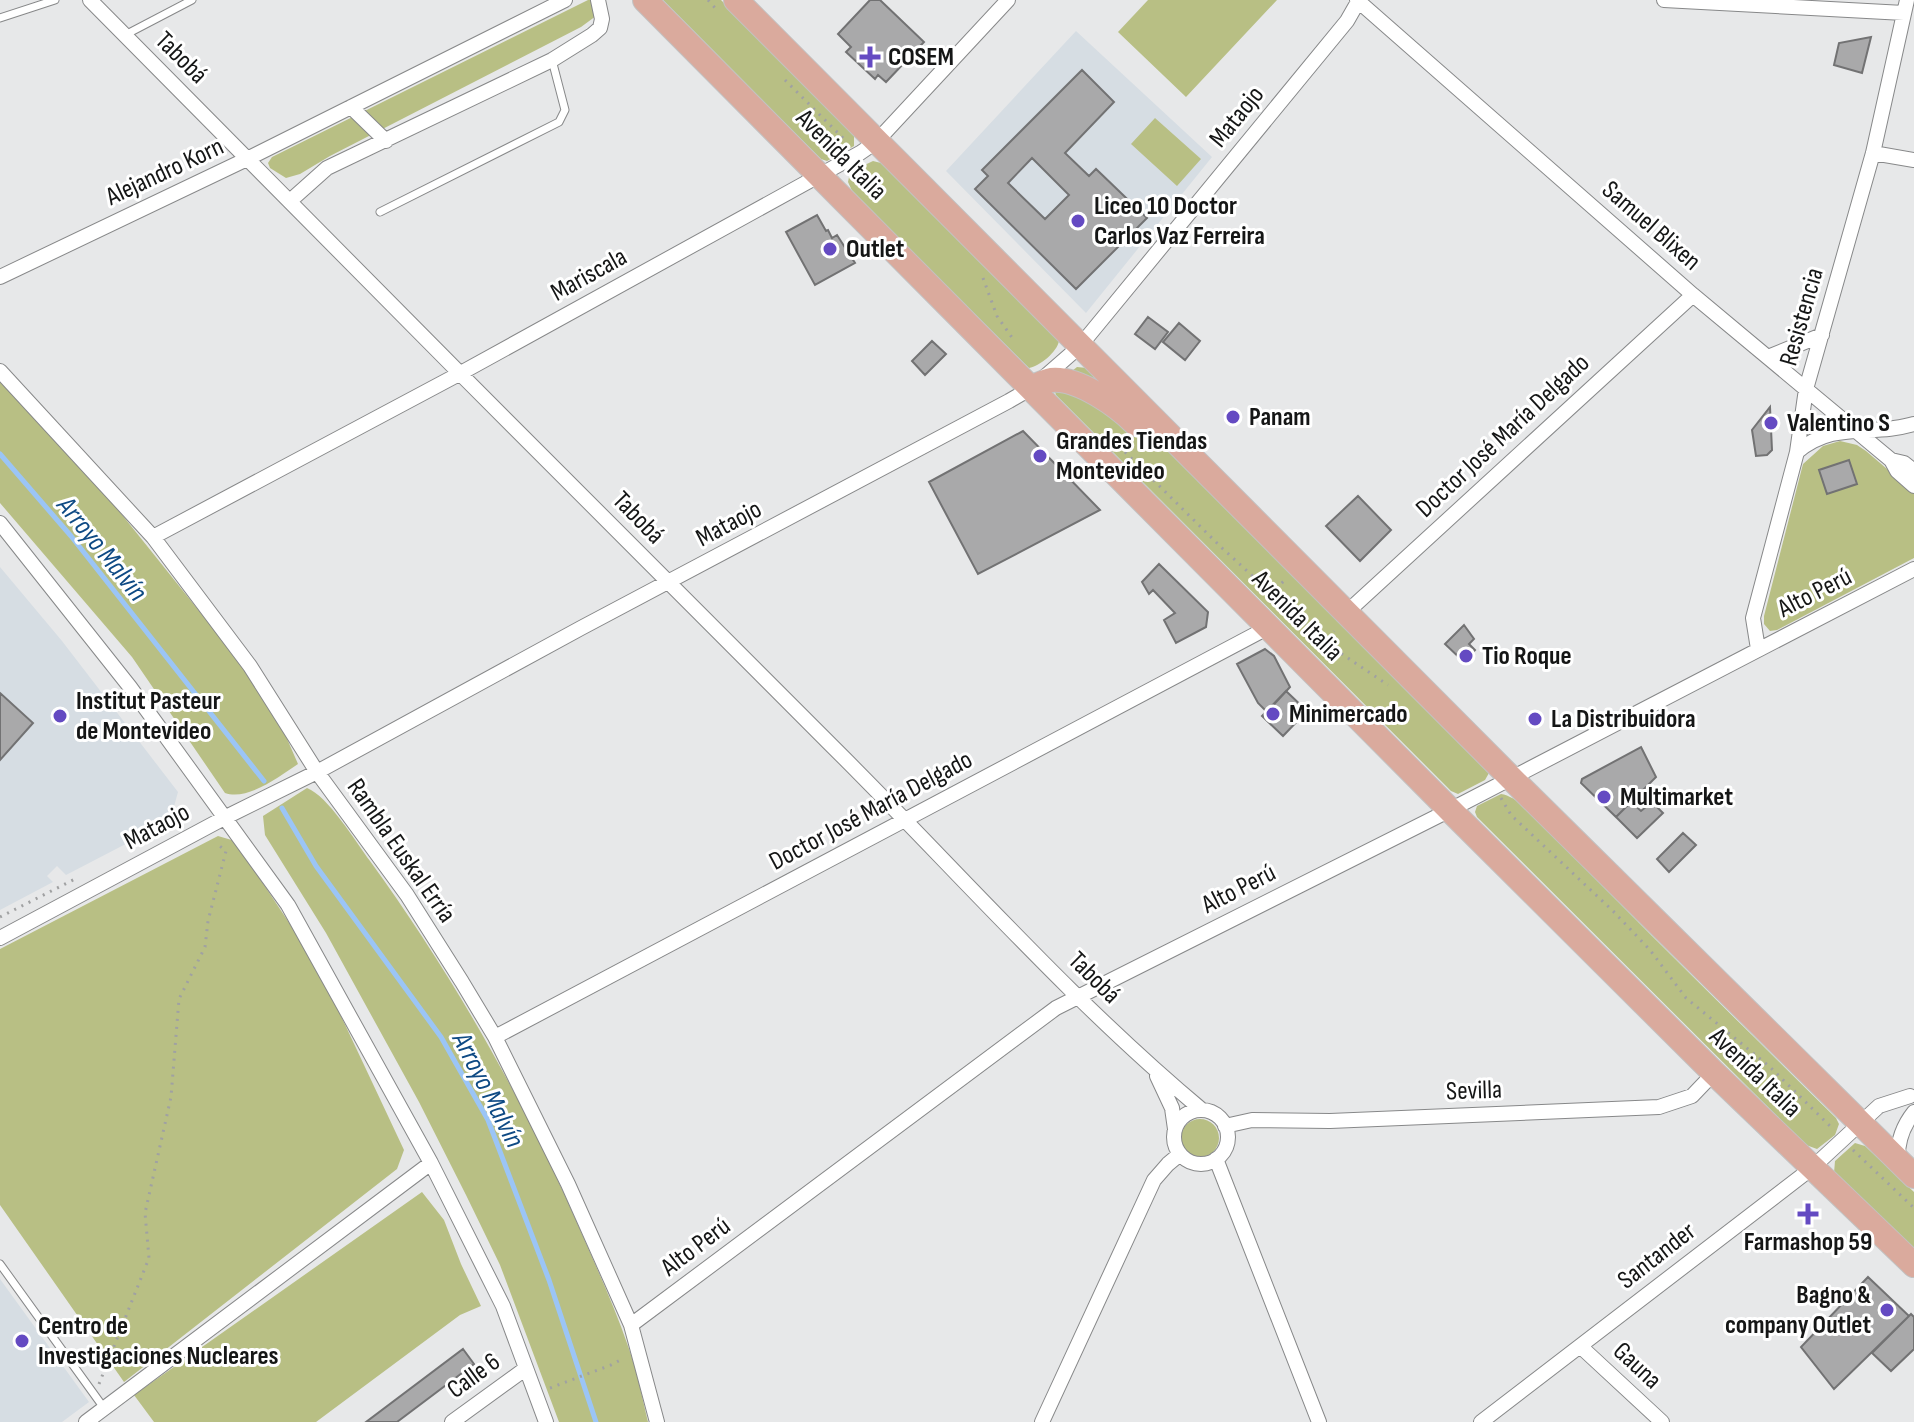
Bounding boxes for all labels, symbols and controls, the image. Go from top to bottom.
street label: Tabobá [148,25,214,91]
place label: COSEM [888,42,954,73]
marker: COSEM [859,46,881,68]
street label: Mataojo [1203,80,1271,154]
street label: Avenida Italia [789,103,893,207]
street label: Alejandro Korn [100,131,229,213]
street label: Samuel Blixen [1595,175,1707,277]
place label: Liceo 10 Doctor Carlos Vaz Ferreira [1094,191,1265,252]
marker: Liceo 10 Doctor Carlos Vaz Ferreira [1069,212,1087,230]
place label: Outlet [846,234,905,265]
marker: Outlet [821,240,839,258]
street label: Mariscala [546,242,632,308]
street label: Resistencia [1773,265,1831,369]
street label: Doctor José María Delgado [1410,348,1596,524]
place label: Panam [1249,402,1311,433]
marker: Panam [1224,408,1242,426]
place label: Valentino S [1787,408,1890,439]
marker: Valentino S [1762,414,1780,432]
place label: Grandes Tiendas Montevideo [1056,426,1207,487]
marker: Grandes Tiendas Montevideo [1031,447,1049,465]
street label: Tabobá [606,485,670,551]
water label: Arroyo Malvín [49,489,154,608]
street label: Mataojo [691,494,767,554]
street label: Alto Perú [1772,561,1857,625]
street label: Avenida Italia [1245,564,1349,668]
place label: Tio Roque [1482,641,1572,672]
marker: Tio Roque [1457,647,1475,665]
place label: Institut Pasteur de Montevideo [76,686,221,747]
place label: Minimercado [1289,699,1408,730]
place label: La Distribuidora [1551,704,1696,735]
marker: Minimercado [1264,705,1282,723]
marker: Institut Pasteur de Montevideo [51,707,69,725]
marker: La Distribuidora [1526,710,1544,728]
street label: Doctor José María Delgado [764,744,978,878]
street label: Rambla Euskal Erría [340,773,462,929]
place label: Multimarket [1620,782,1733,813]
marker: Multimarket [1595,788,1613,806]
street label: Mataojo [119,797,195,857]
street label: Alto Perú [1196,857,1281,921]
street label: Tabobá [1061,945,1127,1011]
street label: Avenida Italia [1702,1021,1807,1124]
water label: Arroyo Malvín [444,1026,531,1153]
street label: Sevilla [1445,1075,1503,1107]
marker: Farmashop 59 [1799,1205,1817,1223]
street label: Alto Perú [654,1211,737,1284]
street label: Santander [1612,1216,1702,1296]
place label: Farmashop 59 [1744,1227,1872,1258]
place label: Bagno & company Outlet [1725,1280,1871,1341]
marker: Bagno & company Outlet [1878,1301,1896,1319]
place label: Centro de Investigaciones Nucleares [38,1311,279,1372]
marker: Centro de Investigaciones Nucleares [13,1332,31,1350]
street label: Gauna [1606,1336,1668,1396]
street label: Calle 6 [441,1346,507,1406]

